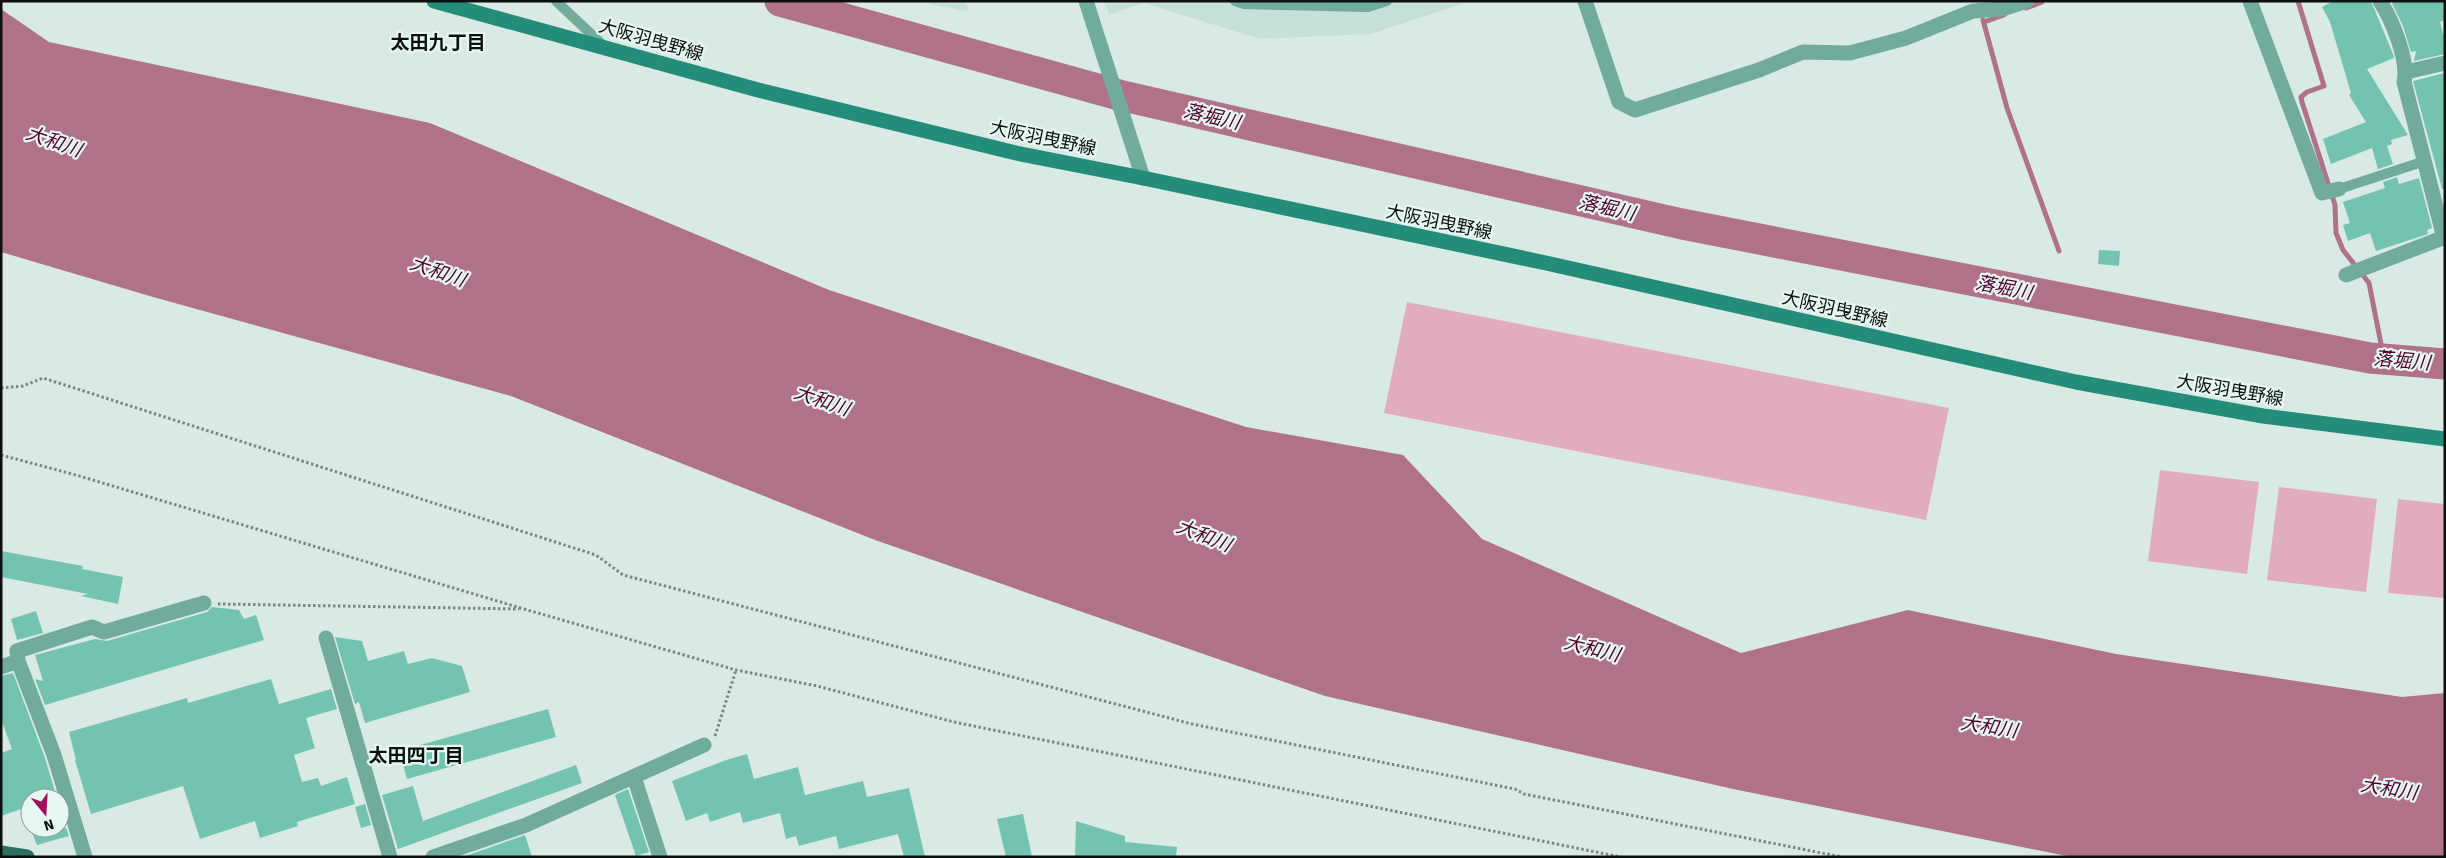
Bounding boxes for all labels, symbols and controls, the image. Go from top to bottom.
street label: 大阪羽曳野線 [596,15,706,65]
district label: 太田九丁目 [390,31,486,55]
water label: 落堀川 [1181,99,1244,136]
street label: 大阪羽曳野線 [988,116,1098,160]
water label: 大和川 [23,121,86,163]
water label: 落堀川 [1576,190,1639,227]
street label: 大阪羽曳野線 [1384,200,1494,244]
water label: 大和川 [407,251,470,293]
water label: 落堀川 [1974,271,2036,306]
street label: 大阪羽曳野線 [1780,286,1890,332]
water label: 落堀川 [2372,347,2433,376]
street label: 大阪羽曳野線 [2175,370,2285,410]
water label: 大和川 [791,380,854,422]
water label: 大和川 [1173,515,1236,558]
water label: 大和川 [1561,630,1624,668]
water label: 大和川 [1959,711,2021,744]
district label: 太田四丁目 [368,744,464,768]
water label: 大和川 [2359,773,2421,806]
north arrow [20,788,70,838]
text: N [42,815,56,834]

